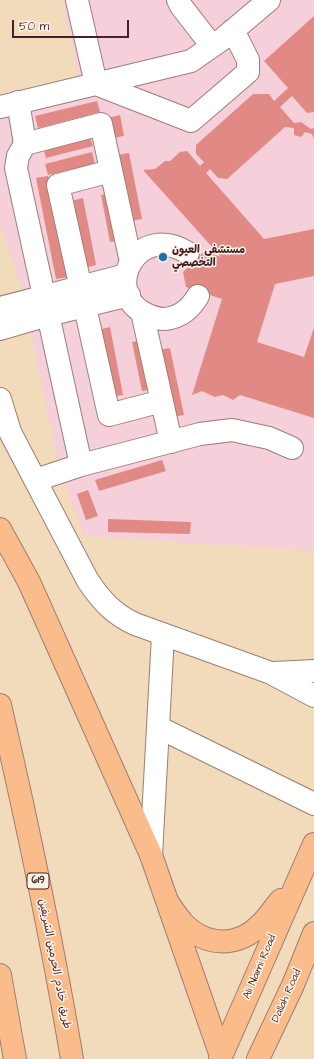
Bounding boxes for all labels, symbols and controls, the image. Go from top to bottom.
scale bar [14,12,131,38]
text: 50 m [19,18,49,35]
place label: مستشفى العيون التخصصي [172,244,245,270]
marker: مستشفى العيون التخصصي [157,251,169,263]
road number: 619 [27,873,49,889]
street label: طريق خادم الحرمين الشريفين [35,898,73,1030]
street label: Ali Naimi Road [240,933,280,1001]
street label: Dallah Road [269,967,305,1025]

